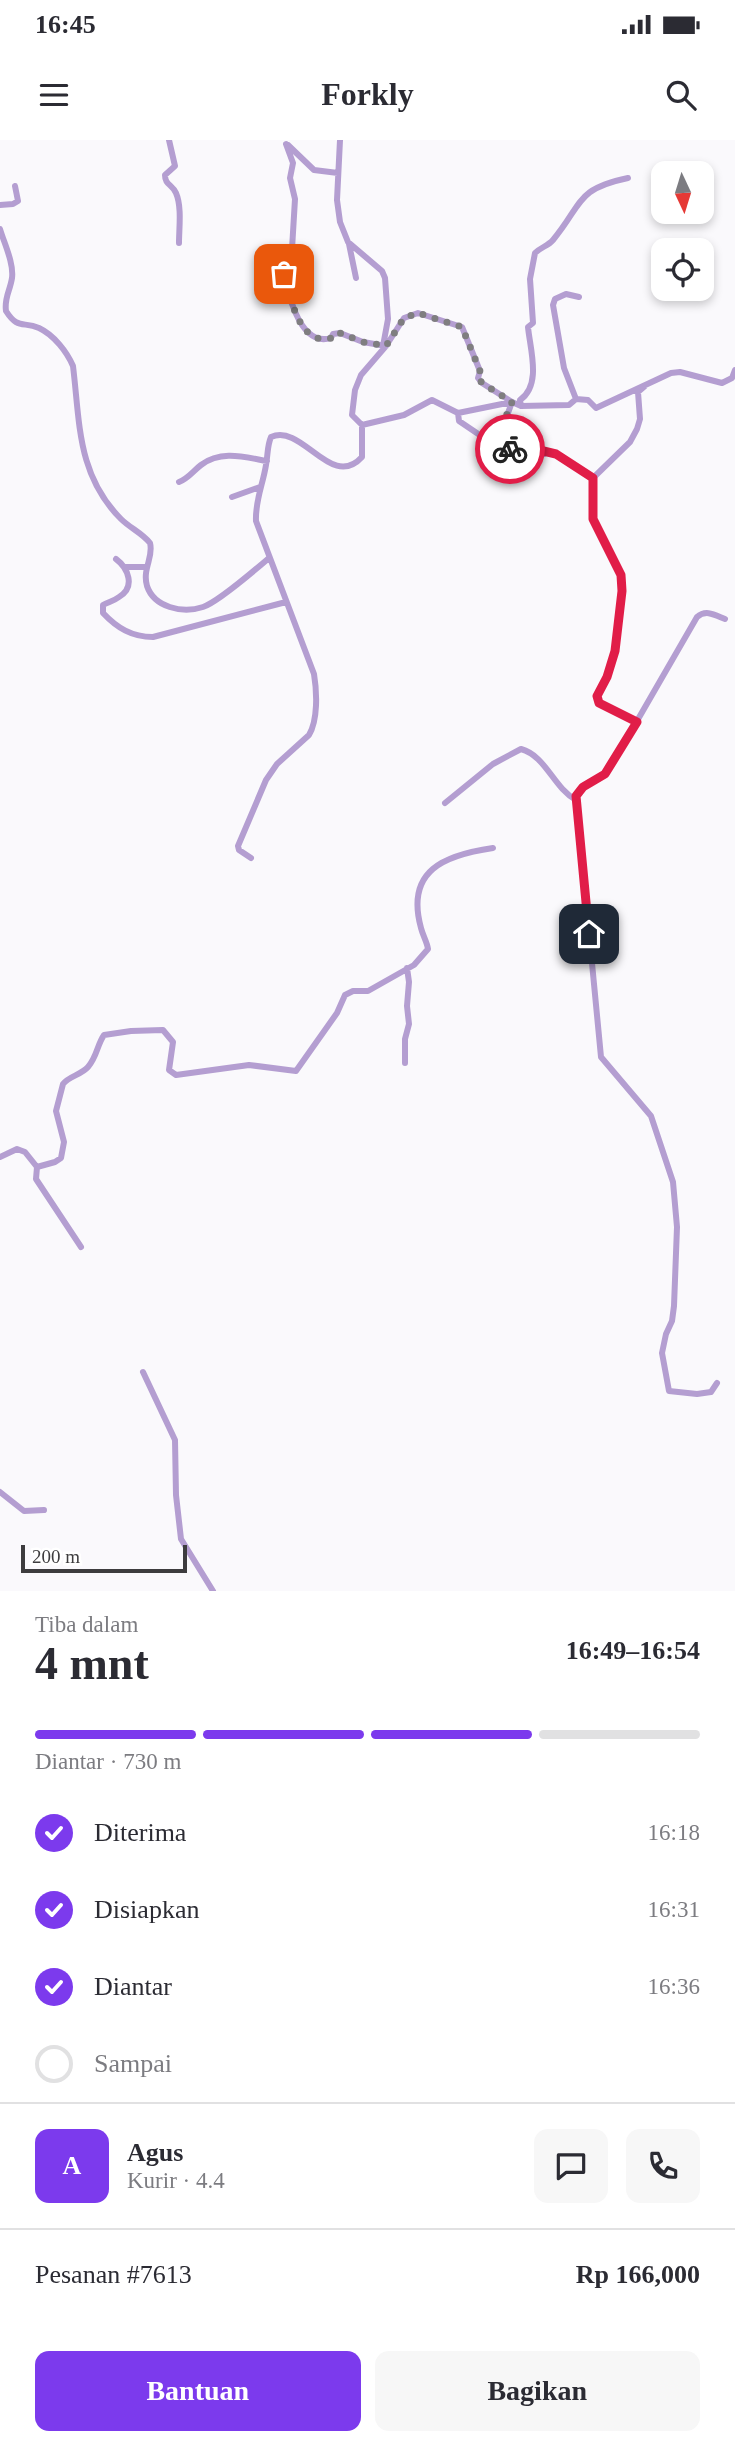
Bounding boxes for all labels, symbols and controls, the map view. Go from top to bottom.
text: 16:45 [35,10,96,39]
icon: menu [35,76,73,114]
text: Forkly [321,76,414,112]
icon: search [662,76,700,114]
north arrow [651,161,714,224]
map controls [651,161,714,301]
button: locate [651,238,714,301]
pin [254,244,314,304]
icon: bag [265,255,303,293]
courier [475,414,545,484]
icon: bike [491,430,529,468]
pin [559,904,619,964]
icon: home [570,915,608,953]
scale bar [21,1542,187,1574]
text: 200 m [32,1546,80,1567]
text: Tiba dalam [35,1612,138,1637]
text: 16:49–16:54 [566,1636,700,1665]
text: 4 mnt [35,1638,149,1689]
text: Diantar · 730 m [35,1749,181,1774]
icon: check [35,1814,73,1852]
text: Diterima [94,1818,186,1847]
text: 16:18 [648,1820,700,1845]
icon: check [35,1891,73,1929]
text: Disiapkan [94,1895,199,1924]
text: 16:31 [648,1897,700,1922]
icon: check [35,1968,73,2006]
text: Diantar [94,1972,172,2001]
text: 16:36 [648,1974,700,1999]
text: Sampai [94,2049,172,2078]
button: chat [534,2129,608,2203]
button: phone [626,2129,700,2203]
text: Agus [127,2138,183,2167]
text: A [63,2151,81,2180]
text: Kurir · 4.4 [127,2168,225,2193]
text: Pesanan #7613 [35,2260,192,2289]
text: Rp 166,000 [576,2260,700,2289]
button: Bantuan [35,2351,361,2431]
button: Bagikan [375,2351,700,2431]

